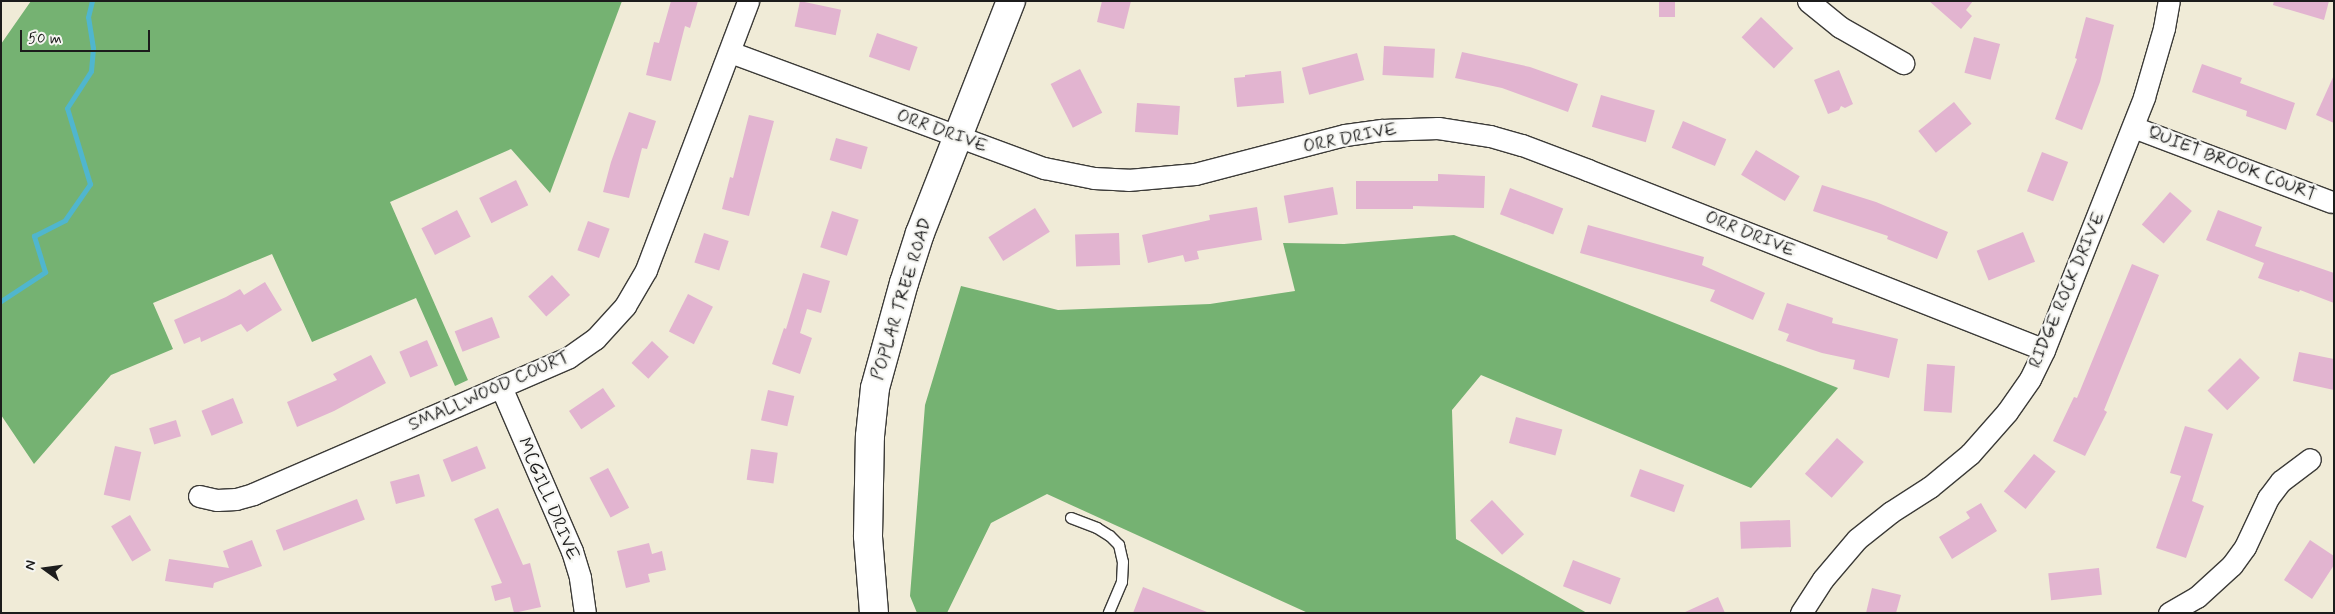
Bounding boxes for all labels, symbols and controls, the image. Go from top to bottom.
scale bar [22,20,152,52]
text: 50 m [28,29,62,49]
street label: ORR DRIVE [893,104,991,158]
street label: ORR DRIVE [1301,118,1399,158]
street label: QUIET BROOK COURT [2145,122,2319,206]
street label: ORR DRIVE [1701,206,1799,262]
street label: RIDGE ROCK DRIVE [2024,208,2110,372]
street label: POPLAR TREE ROAD [868,217,936,381]
street label: SMALLWOOD COURT [405,346,573,436]
street label: MCGILL DRIVE [512,434,584,564]
north arrow [20,544,70,594]
text: N [21,559,40,572]

